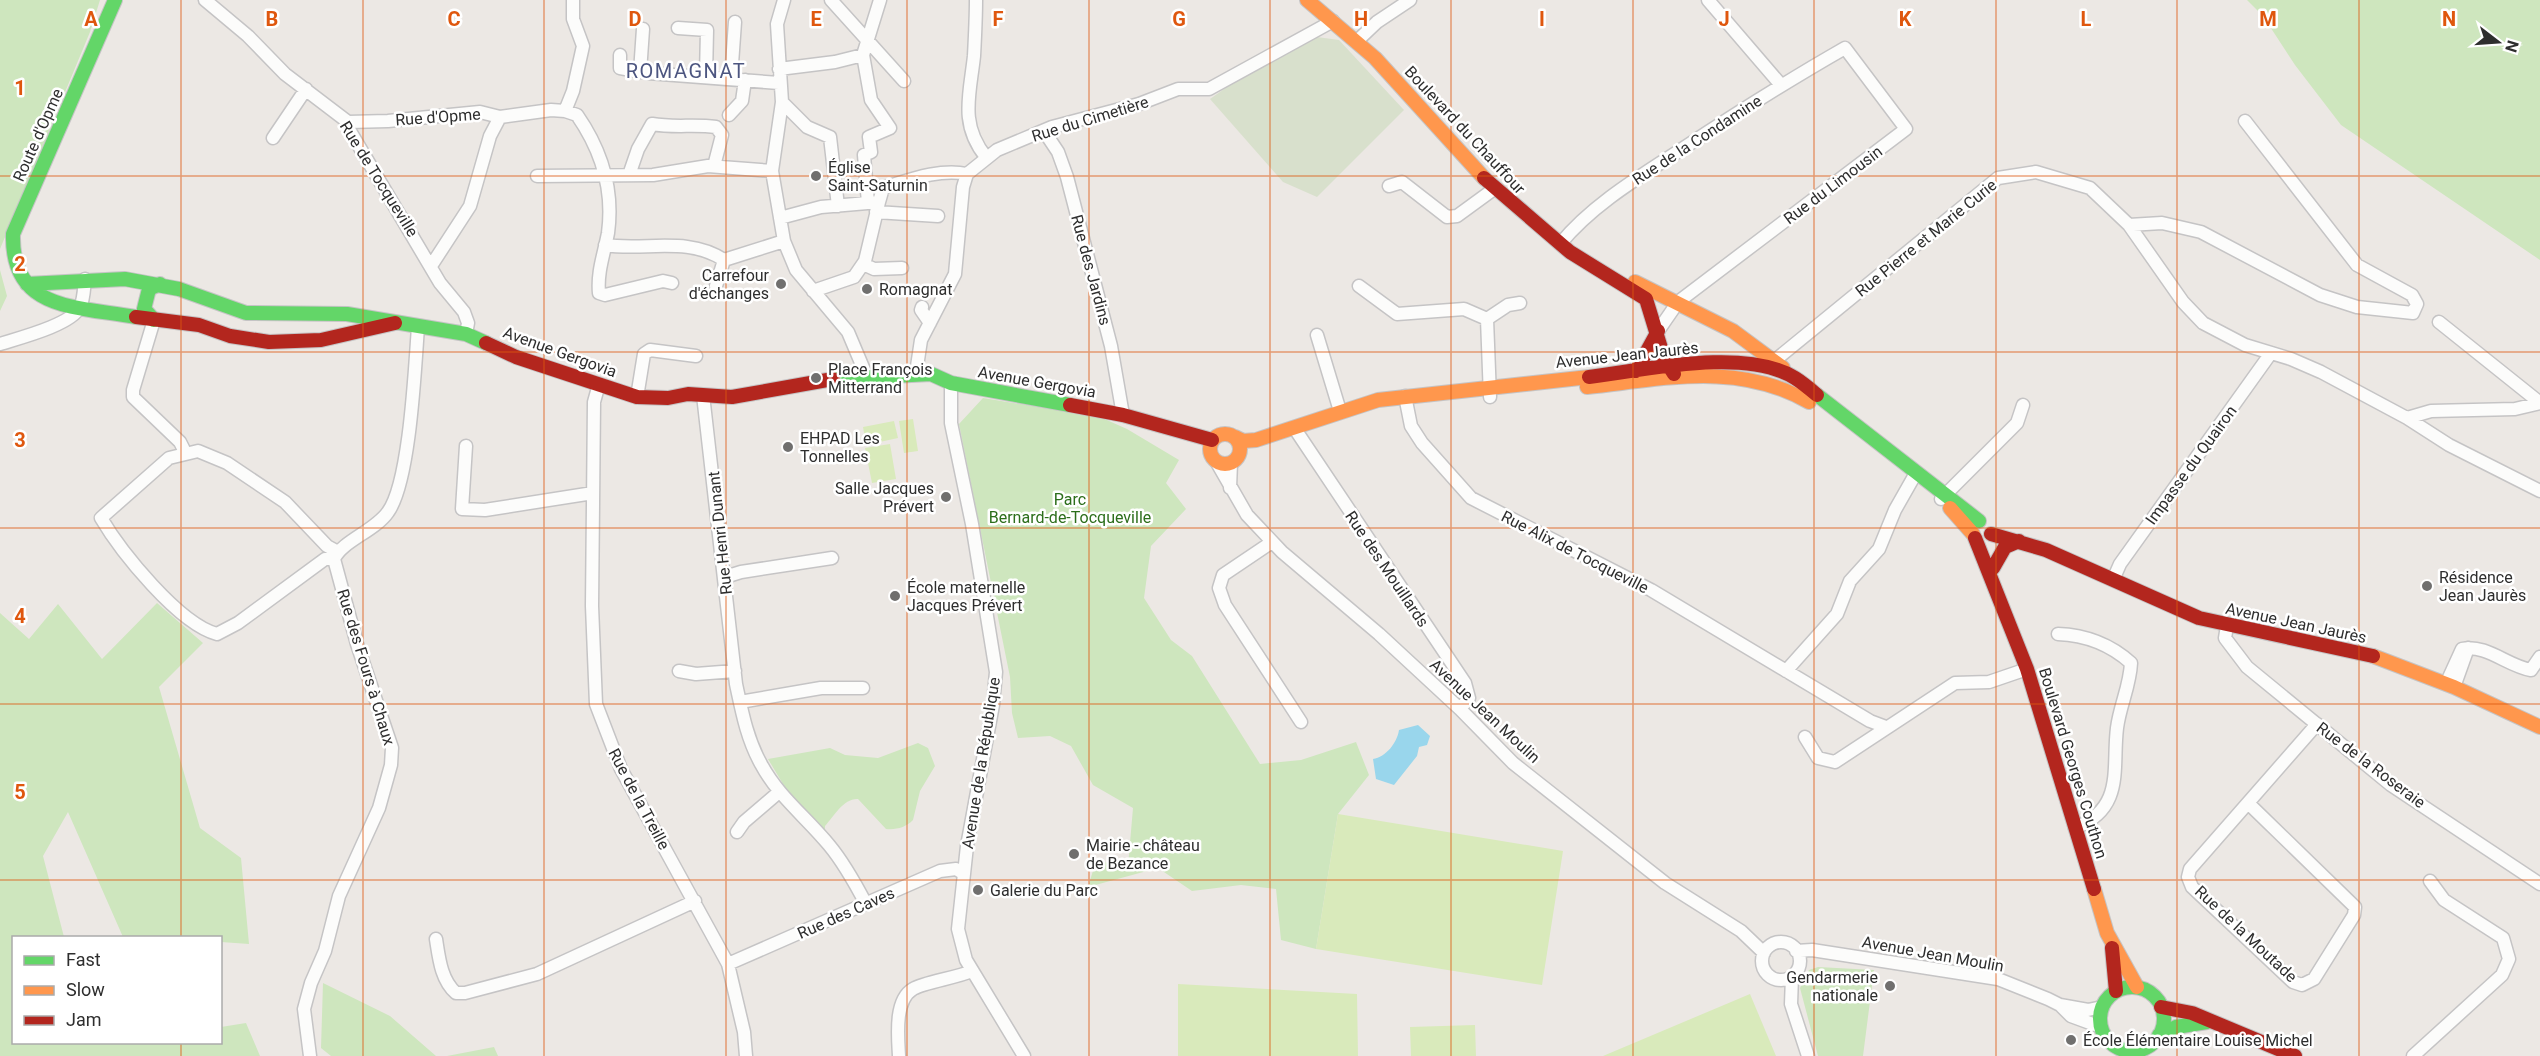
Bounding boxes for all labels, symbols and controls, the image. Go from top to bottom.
text: A [84,7,98,31]
text: B [266,7,278,31]
text: C [447,7,461,31]
text: D [629,7,642,31]
text: E [810,7,822,31]
text: F [993,7,1004,31]
text: G [1172,7,1186,31]
text: H [1354,7,1368,31]
text: I [1539,7,1545,31]
text: J [1718,7,1730,31]
text: K [1899,7,1912,31]
text: L [2081,7,2092,31]
text: M [2259,7,2277,31]
text: N [2442,7,2456,31]
north arrow [2468,12,2528,72]
text: N [2501,38,2523,54]
district label: ROMAGNAT [626,59,746,83]
street label: Boulevard du Chauffour [1401,62,1530,198]
text: 1 [14,76,26,100]
street label: Route d'Opme [9,86,67,184]
street label: Rue de la Condamine [1629,91,1765,189]
street label: Rue du Cimetière [1029,92,1151,146]
street label: Rue d'Opme [395,105,481,129]
street label: Rue de Tocqueville [336,118,422,240]
street label: Rue du Limousin [1780,142,1886,228]
place label: Église Saint-Saturnin [828,158,928,195]
marker: Église Saint-Saturnin [809,169,823,183]
street label: Rue Pierre et Marie Curie [1852,175,2000,301]
street label: Rue des Jardins [1067,213,1115,327]
text: 2 [14,252,26,276]
place label: Carrefour d'échanges [689,266,770,303]
marker: Carrefour d'échanges [774,277,788,291]
place label: Romagnat [879,280,952,299]
marker: Romagnat [860,282,874,296]
street label: Avenue Gergovia [501,323,619,381]
street label: Avenue Jean Jaurès [1555,338,1699,372]
place label: Place François Mitterrand [828,360,932,397]
street label: Avenue Gergovia [977,362,1097,402]
marker: Place François Mitterrand [809,371,823,385]
street label: Impasse du Quairon [2141,402,2241,528]
text: 3 [14,428,26,452]
place label: EHPAD Les Tonnelles [800,429,880,466]
marker: EHPAD Les Tonnelles [781,440,795,454]
street label: Rue Henri Dunant [704,470,736,596]
place label: Salle Jacques Prévert [835,479,934,516]
marker: Salle Jacques Prévert [939,490,953,504]
park label: Parc Bernard-de-Tocqueville [989,490,1151,527]
street label: Rue des Mouillards [1341,507,1433,631]
street label: Rue Alix de Tocqueville [1498,507,1652,597]
place label: Résidence Jean Jaurès [2439,568,2526,605]
place label: École maternelle Jacques Prévert [907,578,1025,615]
marker: Résidence Jean Jaurès [2420,579,2434,593]
street label: Rue des Fours à Chaux [333,587,399,748]
marker: École maternelle Jacques Prévert [888,589,902,603]
street label: Avenue Jean Jaurès [2224,599,2368,647]
text: 4 [14,604,26,628]
street label: Avenue Jean Moulin [1426,655,1544,767]
street label: Boulevard Georges Couthon [2035,665,2111,861]
street label: Avenue de la République [958,676,1004,850]
street label: Rue de la Roseraie [2313,718,2429,812]
street label: Rue de la Treille [604,745,674,853]
text: 5 [14,780,26,804]
place label: Mairie - château de Bezance [1086,836,1200,873]
marker: Mairie - château de Bezance [1067,847,1081,861]
place label: Galerie du Parc [990,881,1098,900]
street label: Rue de la Moutade [2191,882,2301,986]
street label: Rue des Caves [795,883,897,943]
marker: Galerie du Parc [971,883,985,897]
street label: Avenue Jean Moulin [1861,932,2005,976]
legend [12,936,222,1044]
text: Fast [66,949,101,970]
place label: Gendarmerie nationale [1786,968,1878,1005]
text: Slow [66,979,105,1000]
marker: Gendarmerie nationale [1883,979,1897,993]
text: Jam [66,1009,102,1030]
place label: École Élémentaire Louise Michel [2083,1031,2313,1050]
marker: École Élémentaire Louise Michel [2064,1033,2078,1047]

